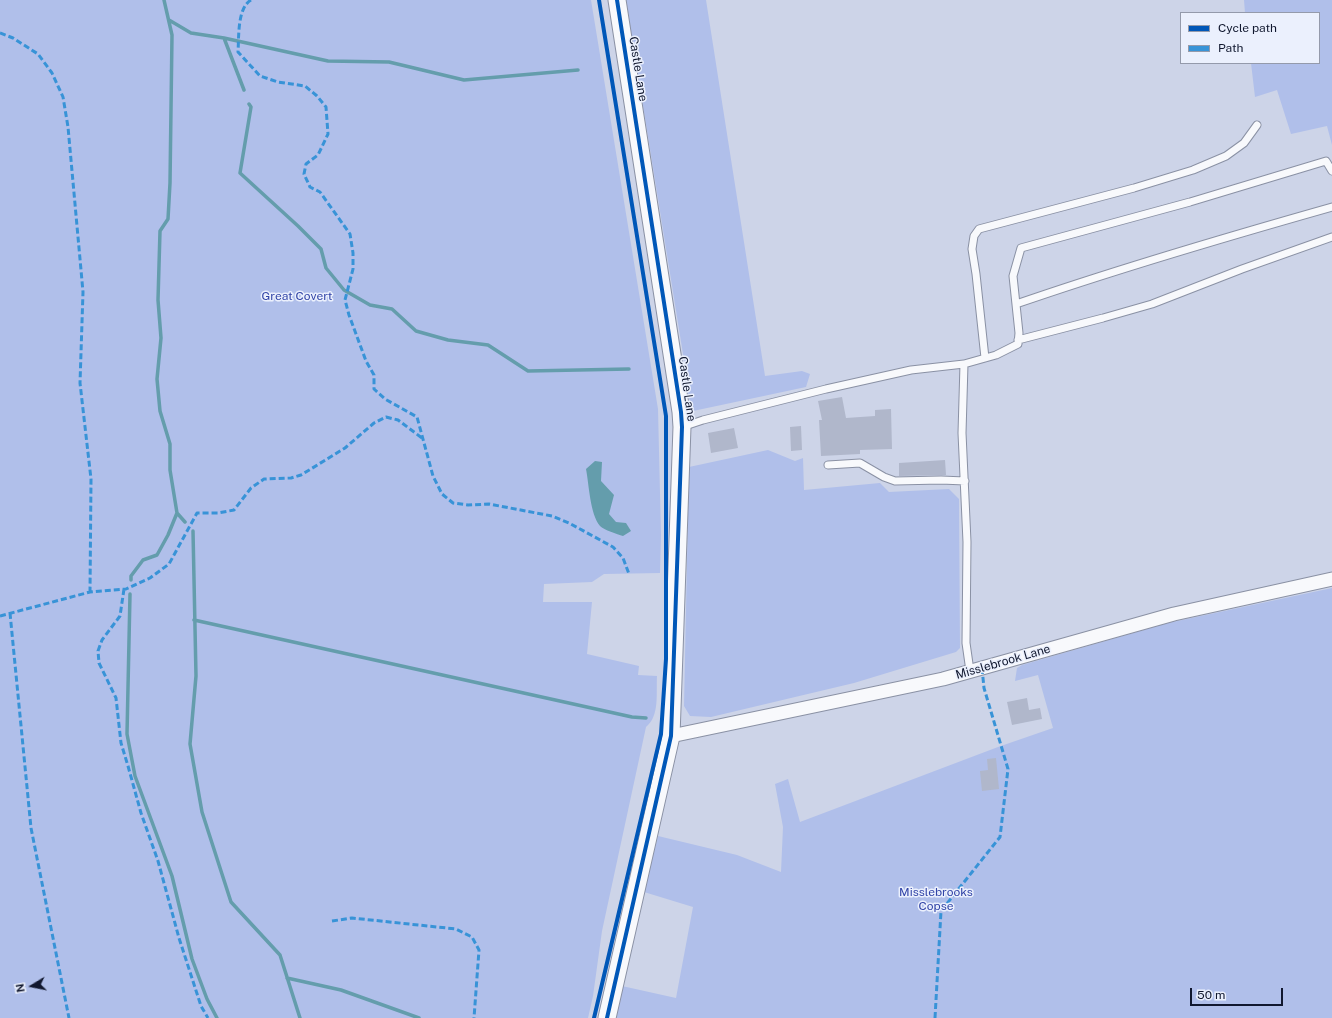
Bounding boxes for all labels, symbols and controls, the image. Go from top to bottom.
legend [1180,12,1320,64]
text: Cycle path [1218,21,1277,35]
street label: Castle Lane [626,36,650,102]
text: Path [1218,41,1244,55]
park label: Great Covert [262,289,332,303]
street label: Castle Lane [675,356,699,422]
street label: Misslebrook Lane [954,642,1052,682]
park label: Misslebrooks Copse [899,885,973,913]
north arrow [12,966,52,1006]
scale bar [1192,980,1285,1006]
text: N [14,983,27,993]
text: 50 m [1197,988,1225,1002]

